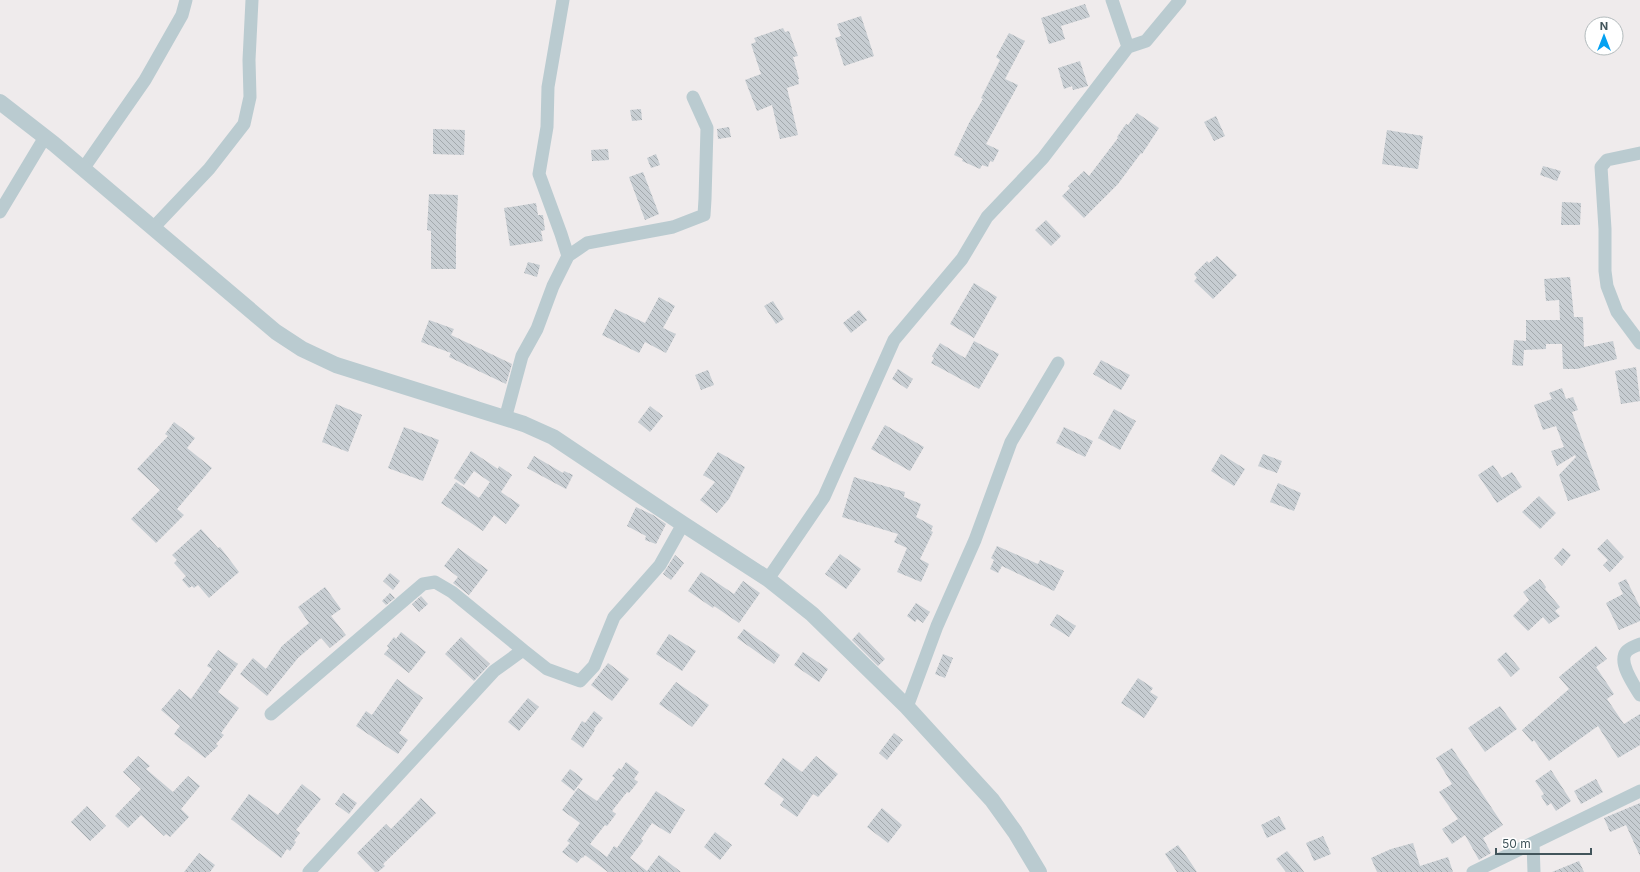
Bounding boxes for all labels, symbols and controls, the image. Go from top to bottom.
north arrow [1584,16,1624,56]
text: N [1600,19,1608,33]
scale bar [1496,830,1591,856]
text: 50 m [1502,836,1531,851]

